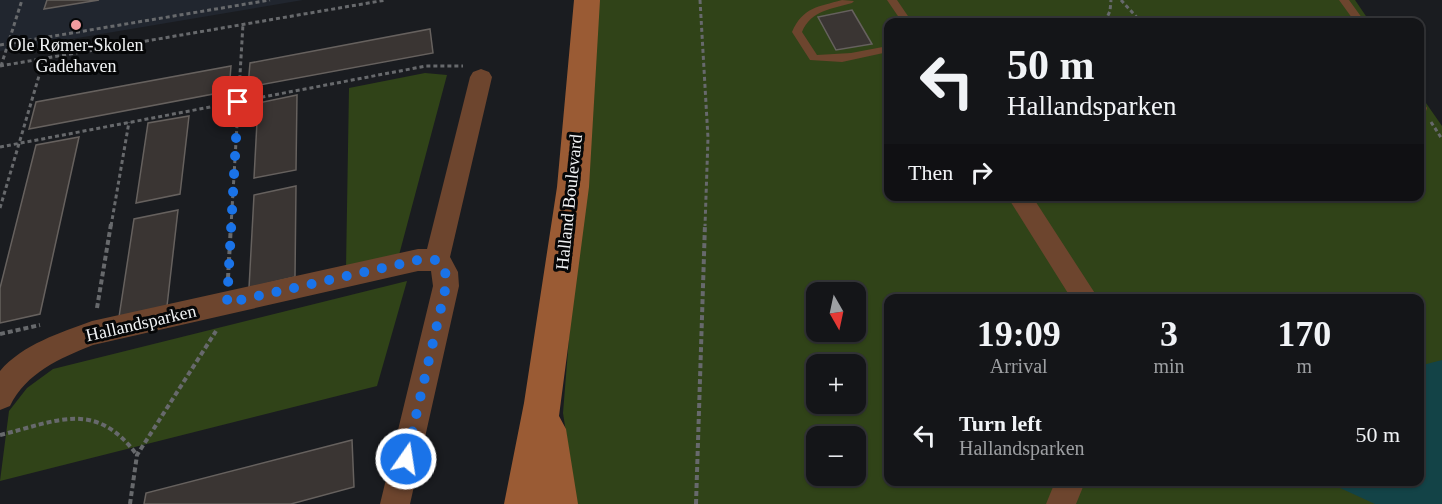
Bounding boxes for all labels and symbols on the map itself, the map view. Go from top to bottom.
marker: Ole Rømer-Skolen Gadehaven [69,18,83,32]
place label: Ole Rømer-Skolen Gadehaven [8,35,144,76]
pin [212,76,263,127]
street label: Halland Boulevard [552,133,586,271]
north arrow [806,282,866,342]
street label: Hallandsparken [84,301,198,345]
position arrow [374,427,438,491]

